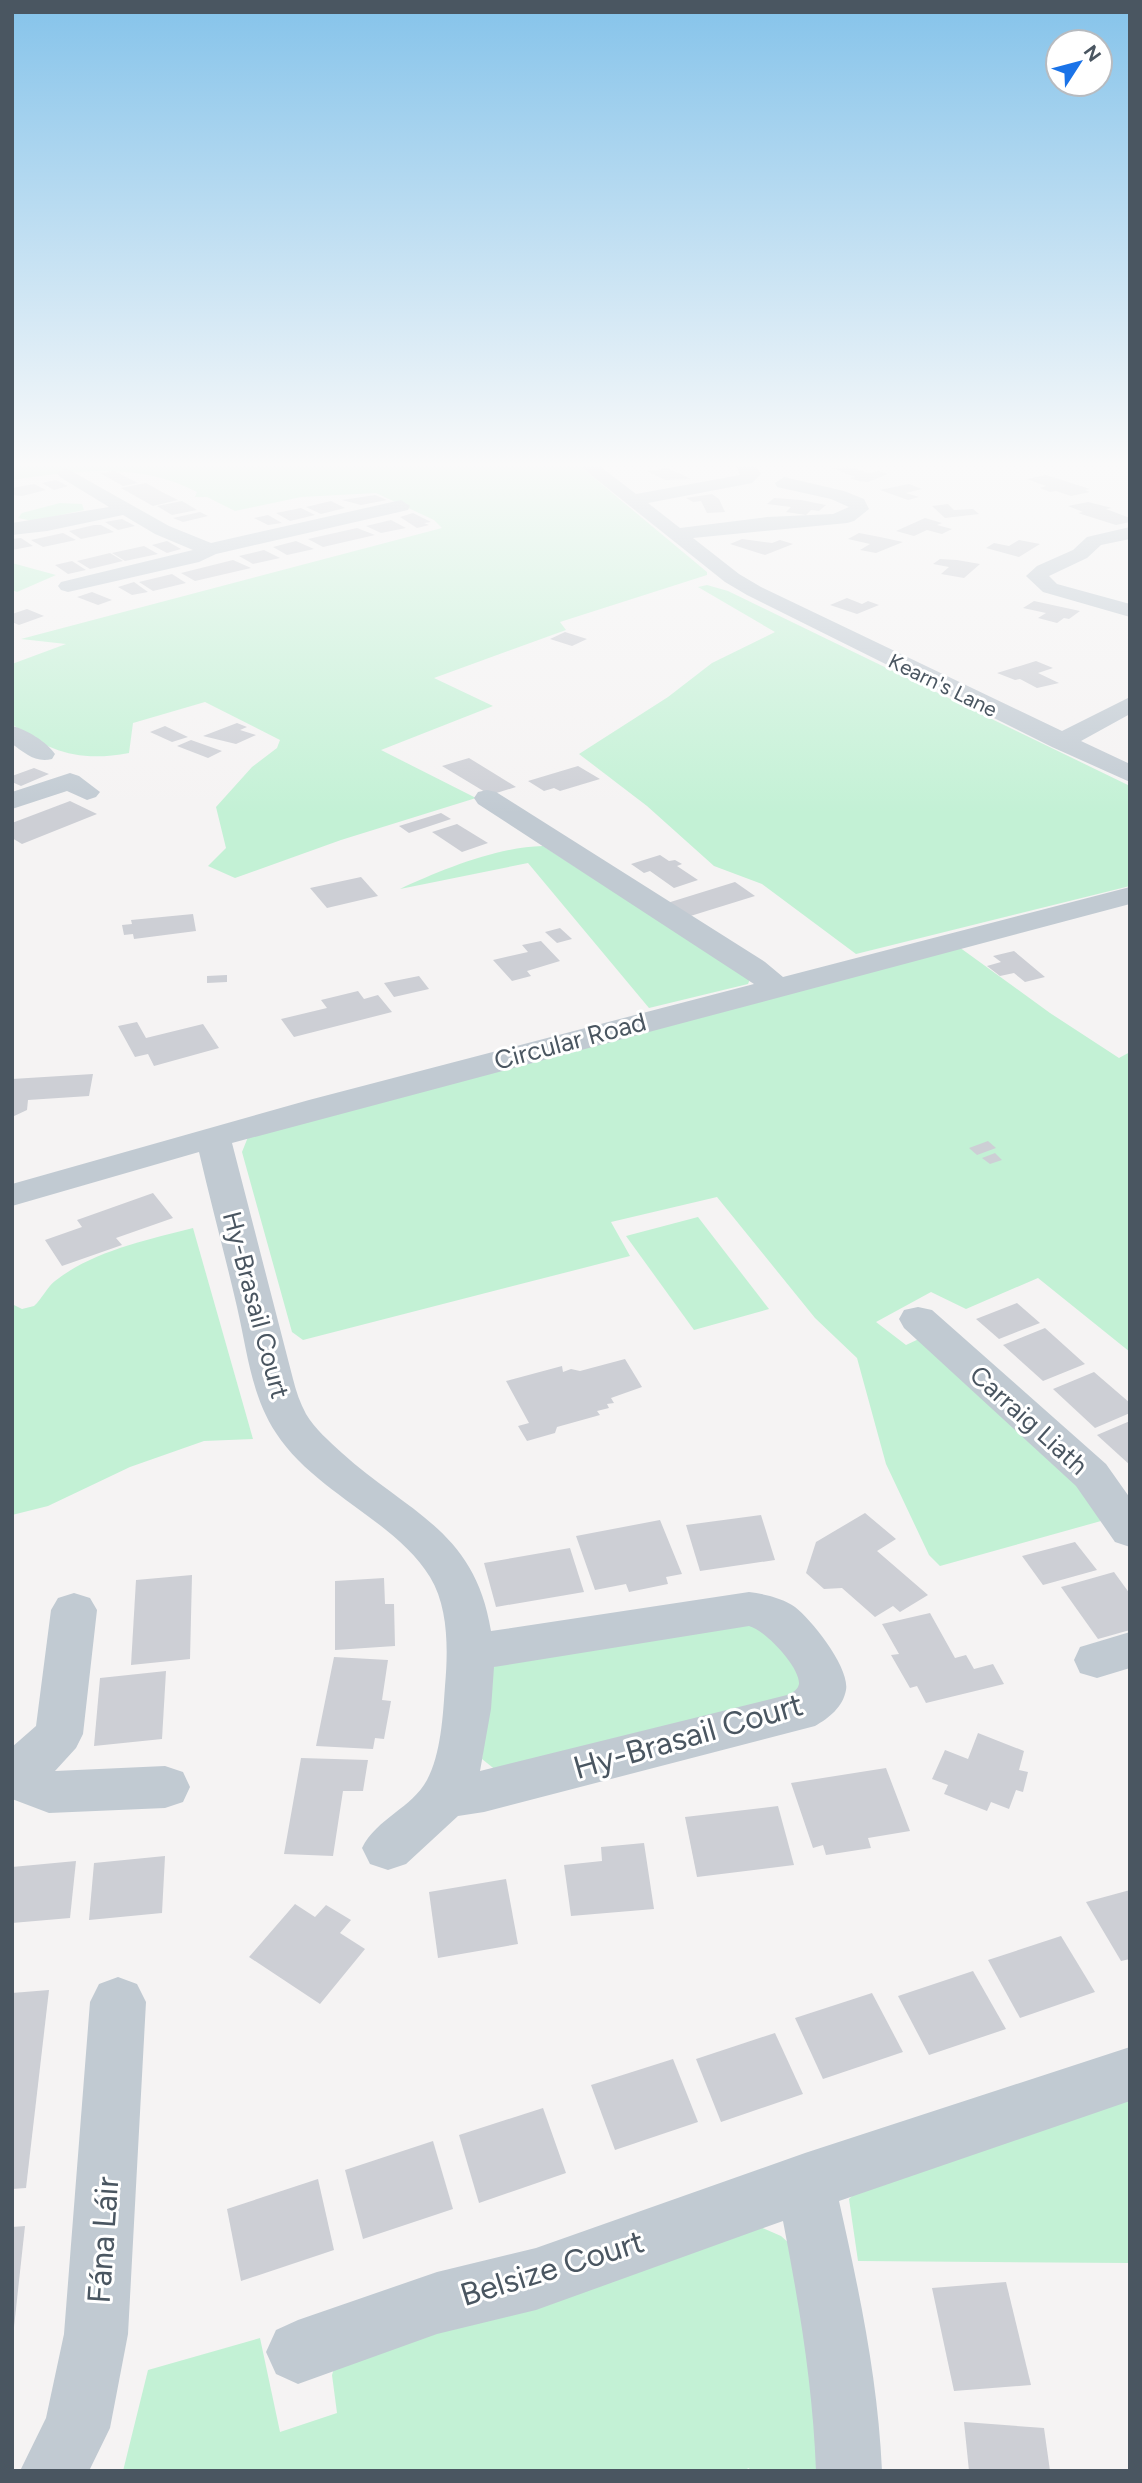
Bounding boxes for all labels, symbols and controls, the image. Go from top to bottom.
north arrow [1044,28,1114,98]
text: N [1079,41,1106,66]
street label: Kearn's Lane [885,648,1001,722]
street label: Circular Road [490,1005,650,1077]
street label: Hy-Brasail Court [216,1208,296,1402]
street label: Carraig Liath [963,1359,1095,1481]
street label: Hy-Brasail Court [569,1685,807,1787]
street label: Fána Láir [80,2175,126,2305]
street label: Belsize Court [456,2222,648,2314]

